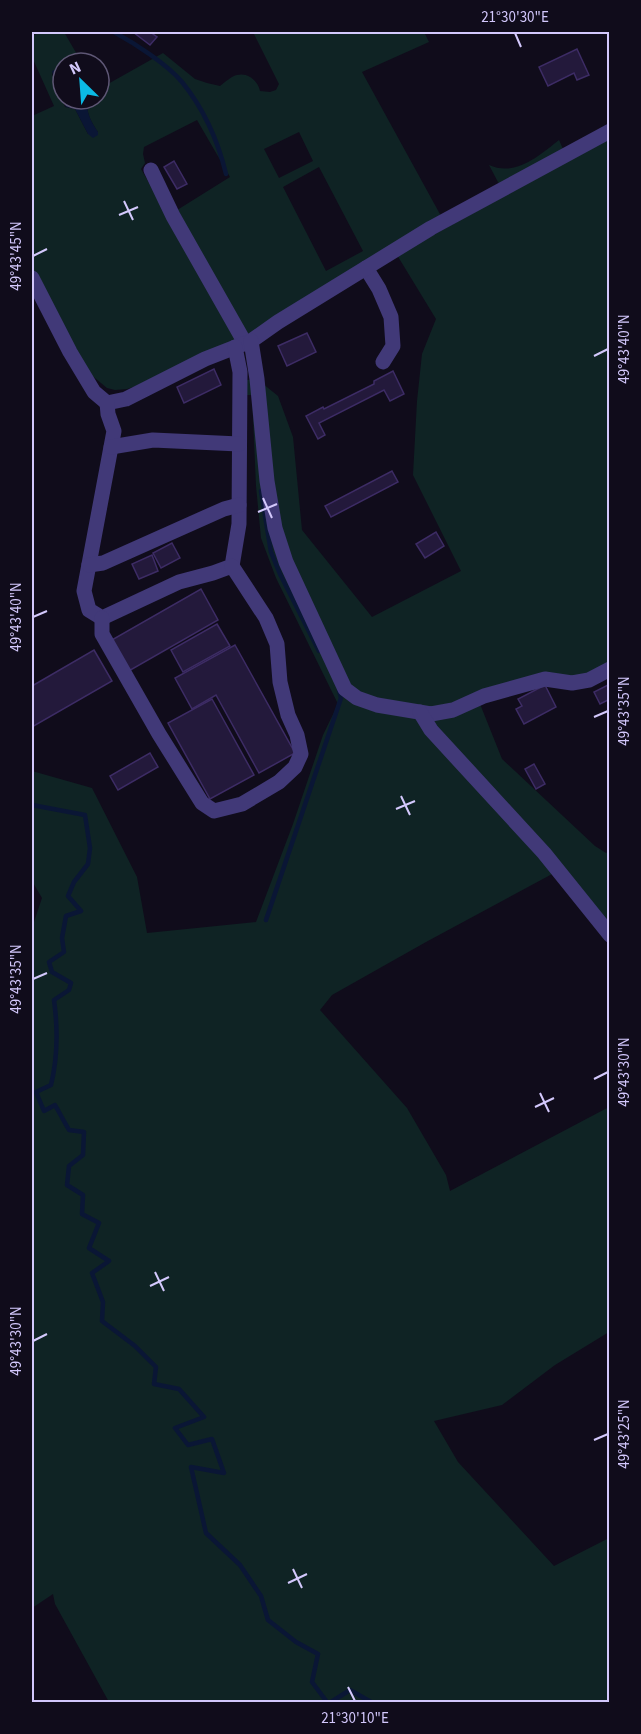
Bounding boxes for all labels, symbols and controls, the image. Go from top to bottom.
text: 21°30'30"E [481,7,549,28]
north arrow [51,51,111,111]
text: N [66,56,85,81]
text: 49°43'45"N [6,221,27,291]
text: 49°43'40"N [614,314,635,384]
text: 49°43'40"N [6,582,27,652]
text: 49°43'35"N [614,676,635,746]
text: 49°43'35"N [6,944,27,1014]
text: 49°43'30"N [614,1037,635,1107]
text: 49°43'30"N [6,1306,27,1376]
text: 49°43'25"N [614,1399,635,1469]
text: 21°30'10"E [321,1708,389,1729]

